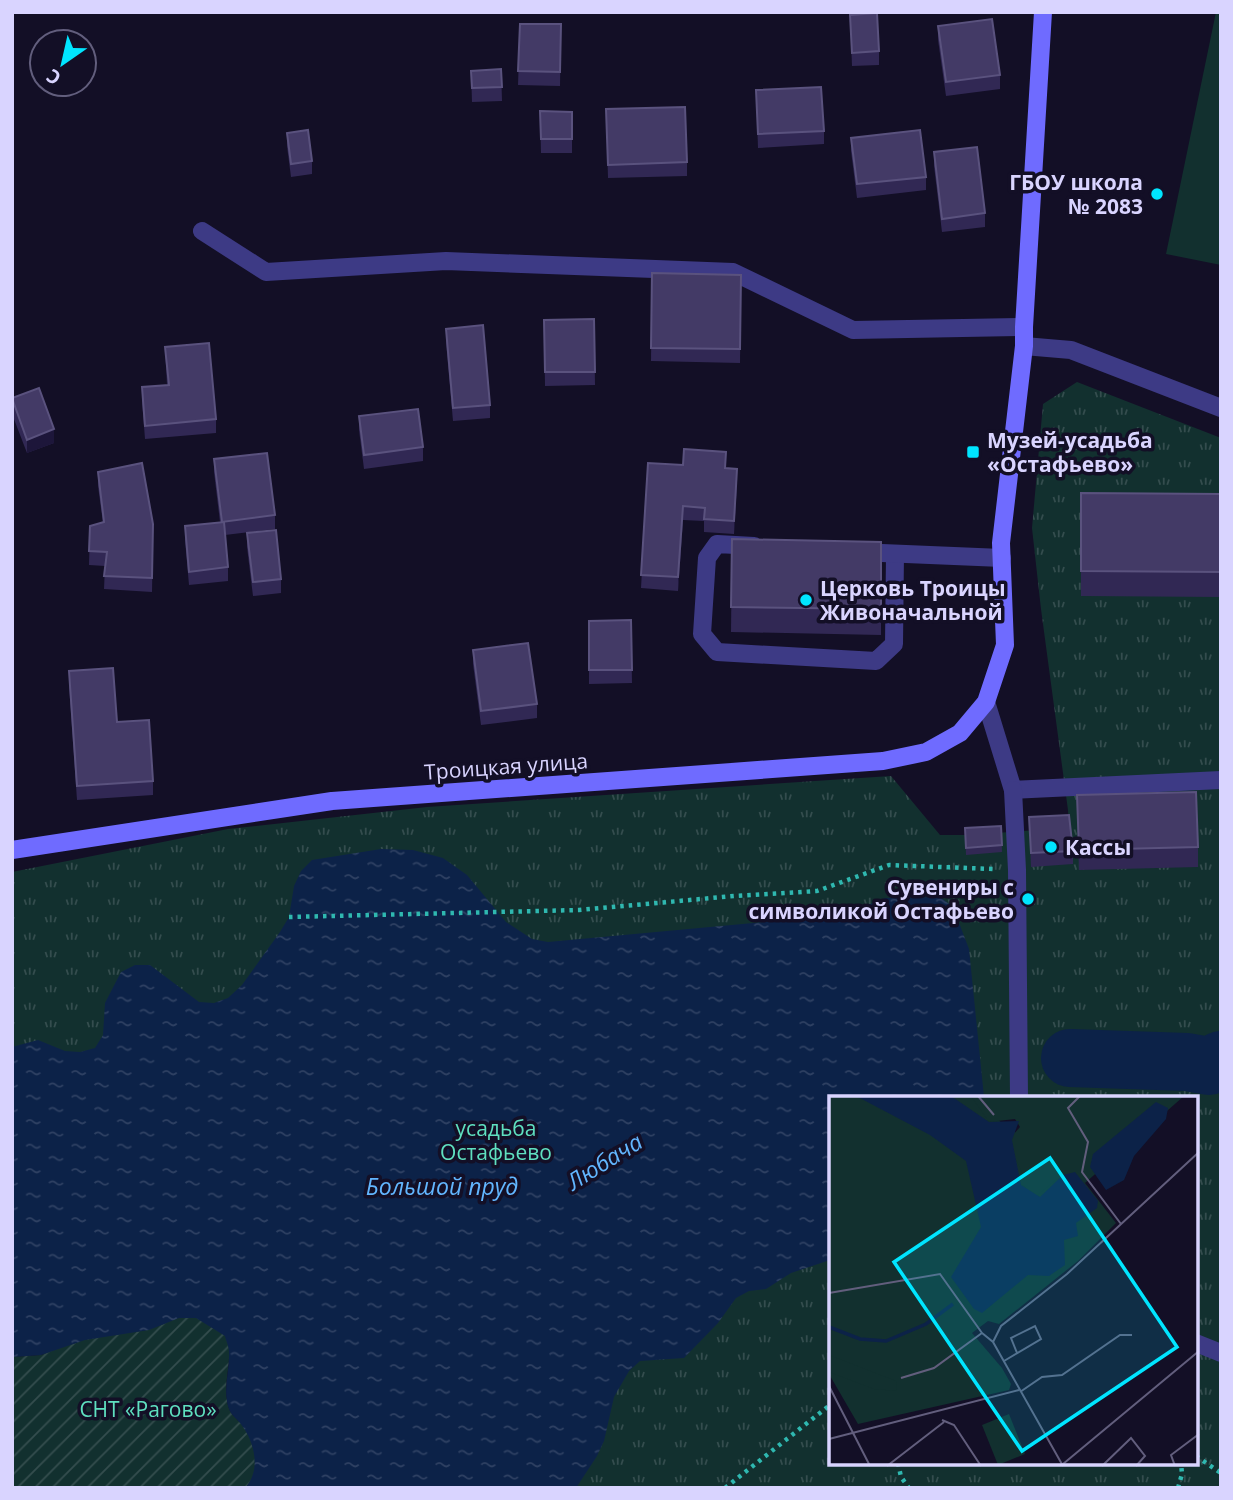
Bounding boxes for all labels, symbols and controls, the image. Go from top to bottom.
north arrow [28,28,98,98]
text: С [41,63,66,91]
place label: ГБОУ школа № 2083 [1009,168,1143,220]
marker: ГБОУ школа № 2083 [1149,186,1165,202]
place label: Музей-усадьба «Остафьево» [987,426,1153,478]
marker: Музей-усадьба «Остафьево» [965,444,981,460]
place label: Церковь Троицы Живоначальной [820,574,1006,626]
marker: Церковь Троицы Живоначальной [798,592,814,608]
street label: Троицкая улица [423,746,589,786]
place label: Кассы [1065,833,1131,861]
marker: Кассы [1043,839,1059,855]
place label: Сувениры с символикой Остафьево [748,873,1014,925]
marker: Сувениры с символикой Остафьево [1020,891,1036,907]
inset map [829,1096,1198,1465]
park label: усадьба Остафьево [440,1114,552,1166]
water label: Любача [559,1125,648,1197]
water label: Большой пруд [366,1170,518,1202]
park label: СНТ «Рагово» [79,1395,217,1423]

